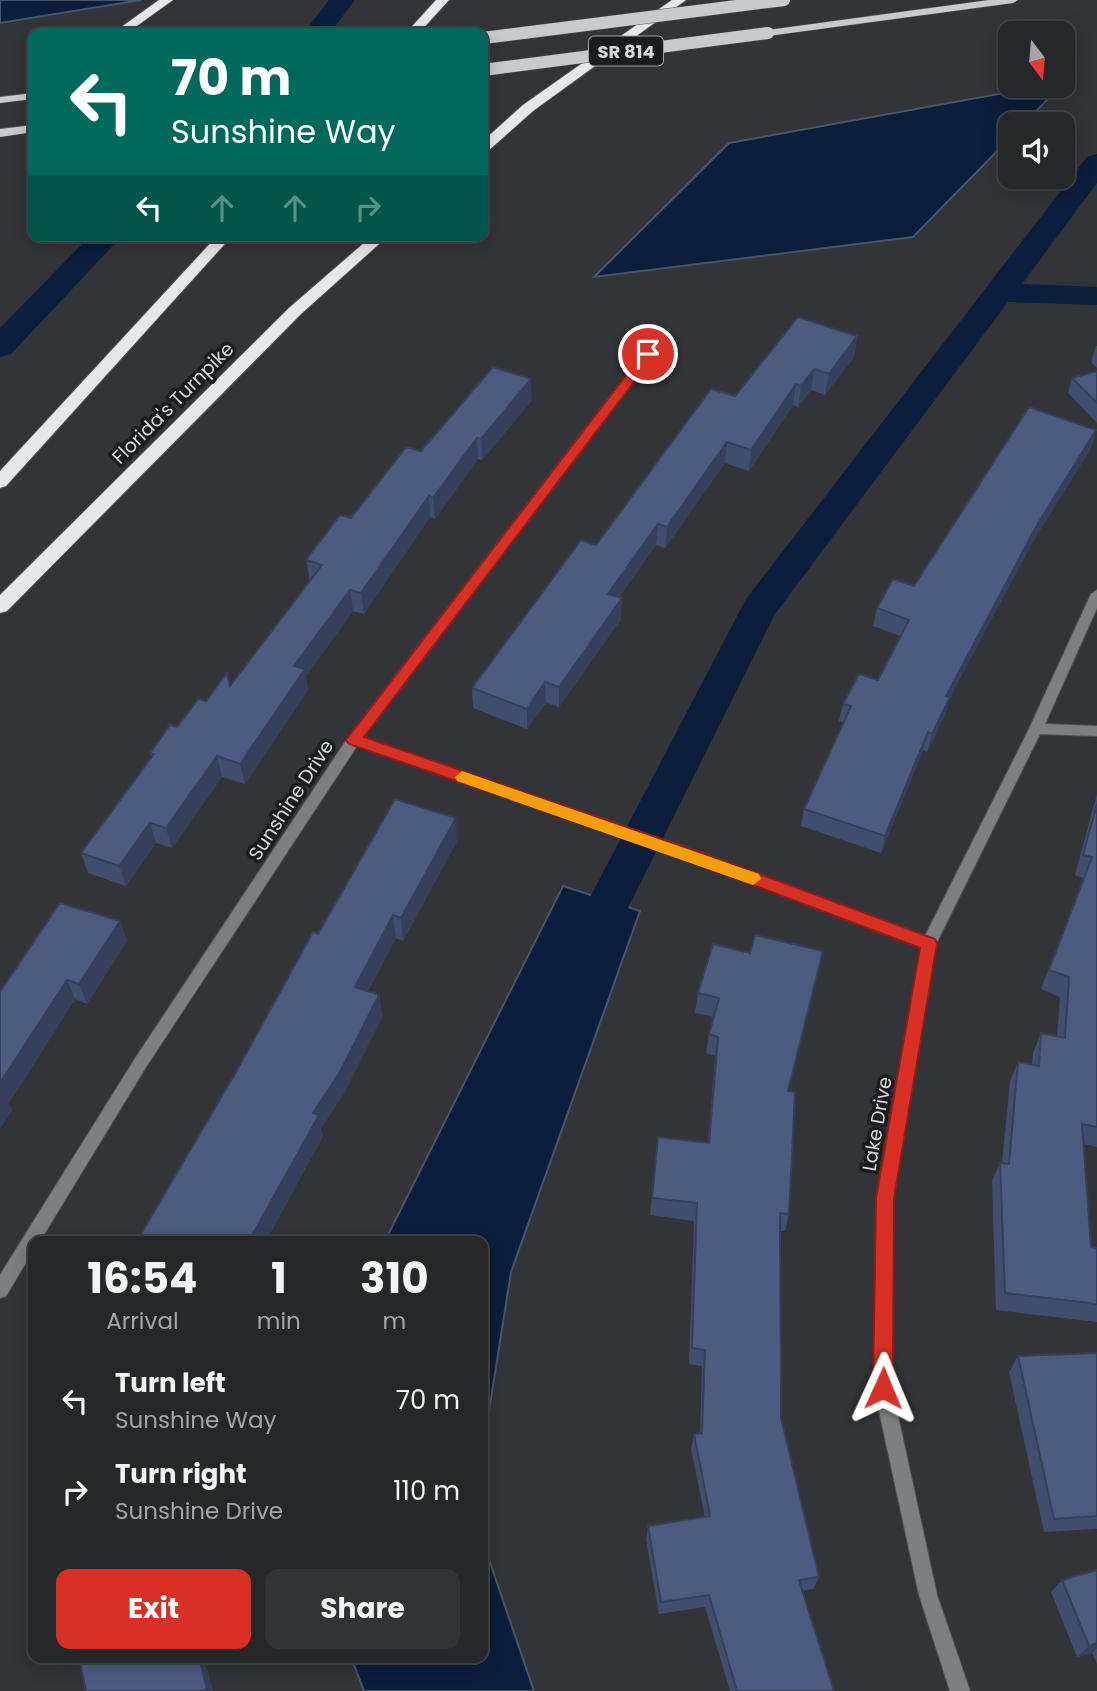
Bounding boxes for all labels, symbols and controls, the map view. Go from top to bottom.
north arrow [998,21,1074,98]
map controls [998,21,1075,189]
road number: SR 814 [589,36,663,66]
text: 70 m [171,44,291,112]
icon: left [56,56,147,147]
text: Sunshine Way [171,109,396,154]
button: sound [998,112,1075,189]
icon: left [130,189,168,227]
icon: ahead [203,189,241,227]
icon: ahead [276,189,314,227]
icon: right [349,189,387,227]
pin [618,324,678,384]
icon: arrive [629,335,667,373]
street label: Florida's Turnpike [106,336,240,470]
street label: Sunshine Drive [242,734,340,866]
street label: Lake Drive [855,1075,899,1173]
text: 16:54 [87,1249,197,1308]
text: 1 [271,1249,287,1308]
text: 310 [360,1249,429,1308]
text: Arrival [106,1305,179,1337]
text: min [257,1305,301,1337]
text: m [383,1305,406,1337]
position arrow [846,1351,920,1425]
text: Turn left [115,1365,226,1401]
icon: left [56,1382,94,1420]
text: 70 m [396,1382,460,1418]
text: Sunshine Way [115,1404,276,1436]
text: Turn right [115,1456,247,1492]
icon: right [56,1473,94,1511]
text: 110 m [393,1473,460,1509]
text: Sunshine Drive [115,1495,283,1527]
button: Exit [56,1569,251,1649]
button: Share [265,1569,460,1649]

